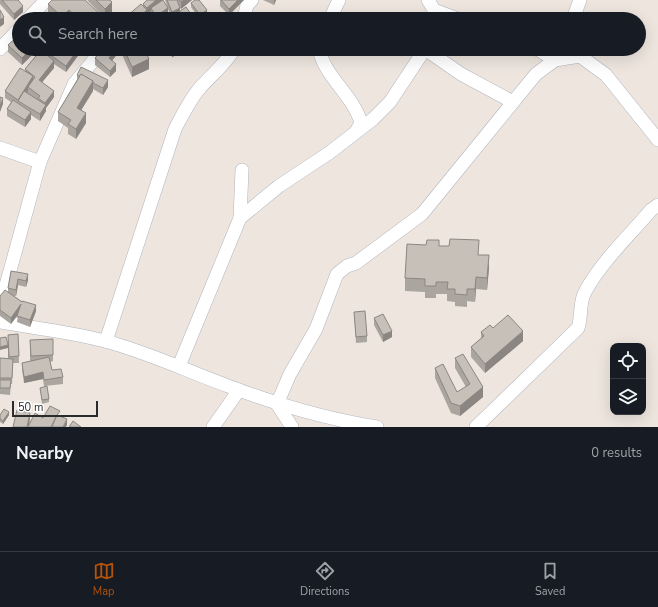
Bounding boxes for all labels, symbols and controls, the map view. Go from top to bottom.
search box [12,12,646,56]
icon: search [26,23,48,45]
text: Search here [58,24,138,44]
map controls [610,343,646,415]
button: locate [610,343,646,379]
button: layers [610,379,646,415]
scale bar [12,399,98,418]
text: 50 m [18,400,43,415]
text: Nearby [16,442,73,465]
text: 0 results [591,444,642,462]
tab: Map [93,560,115,599]
tab: Directions [300,560,350,599]
tab: Saved [535,560,565,599]

